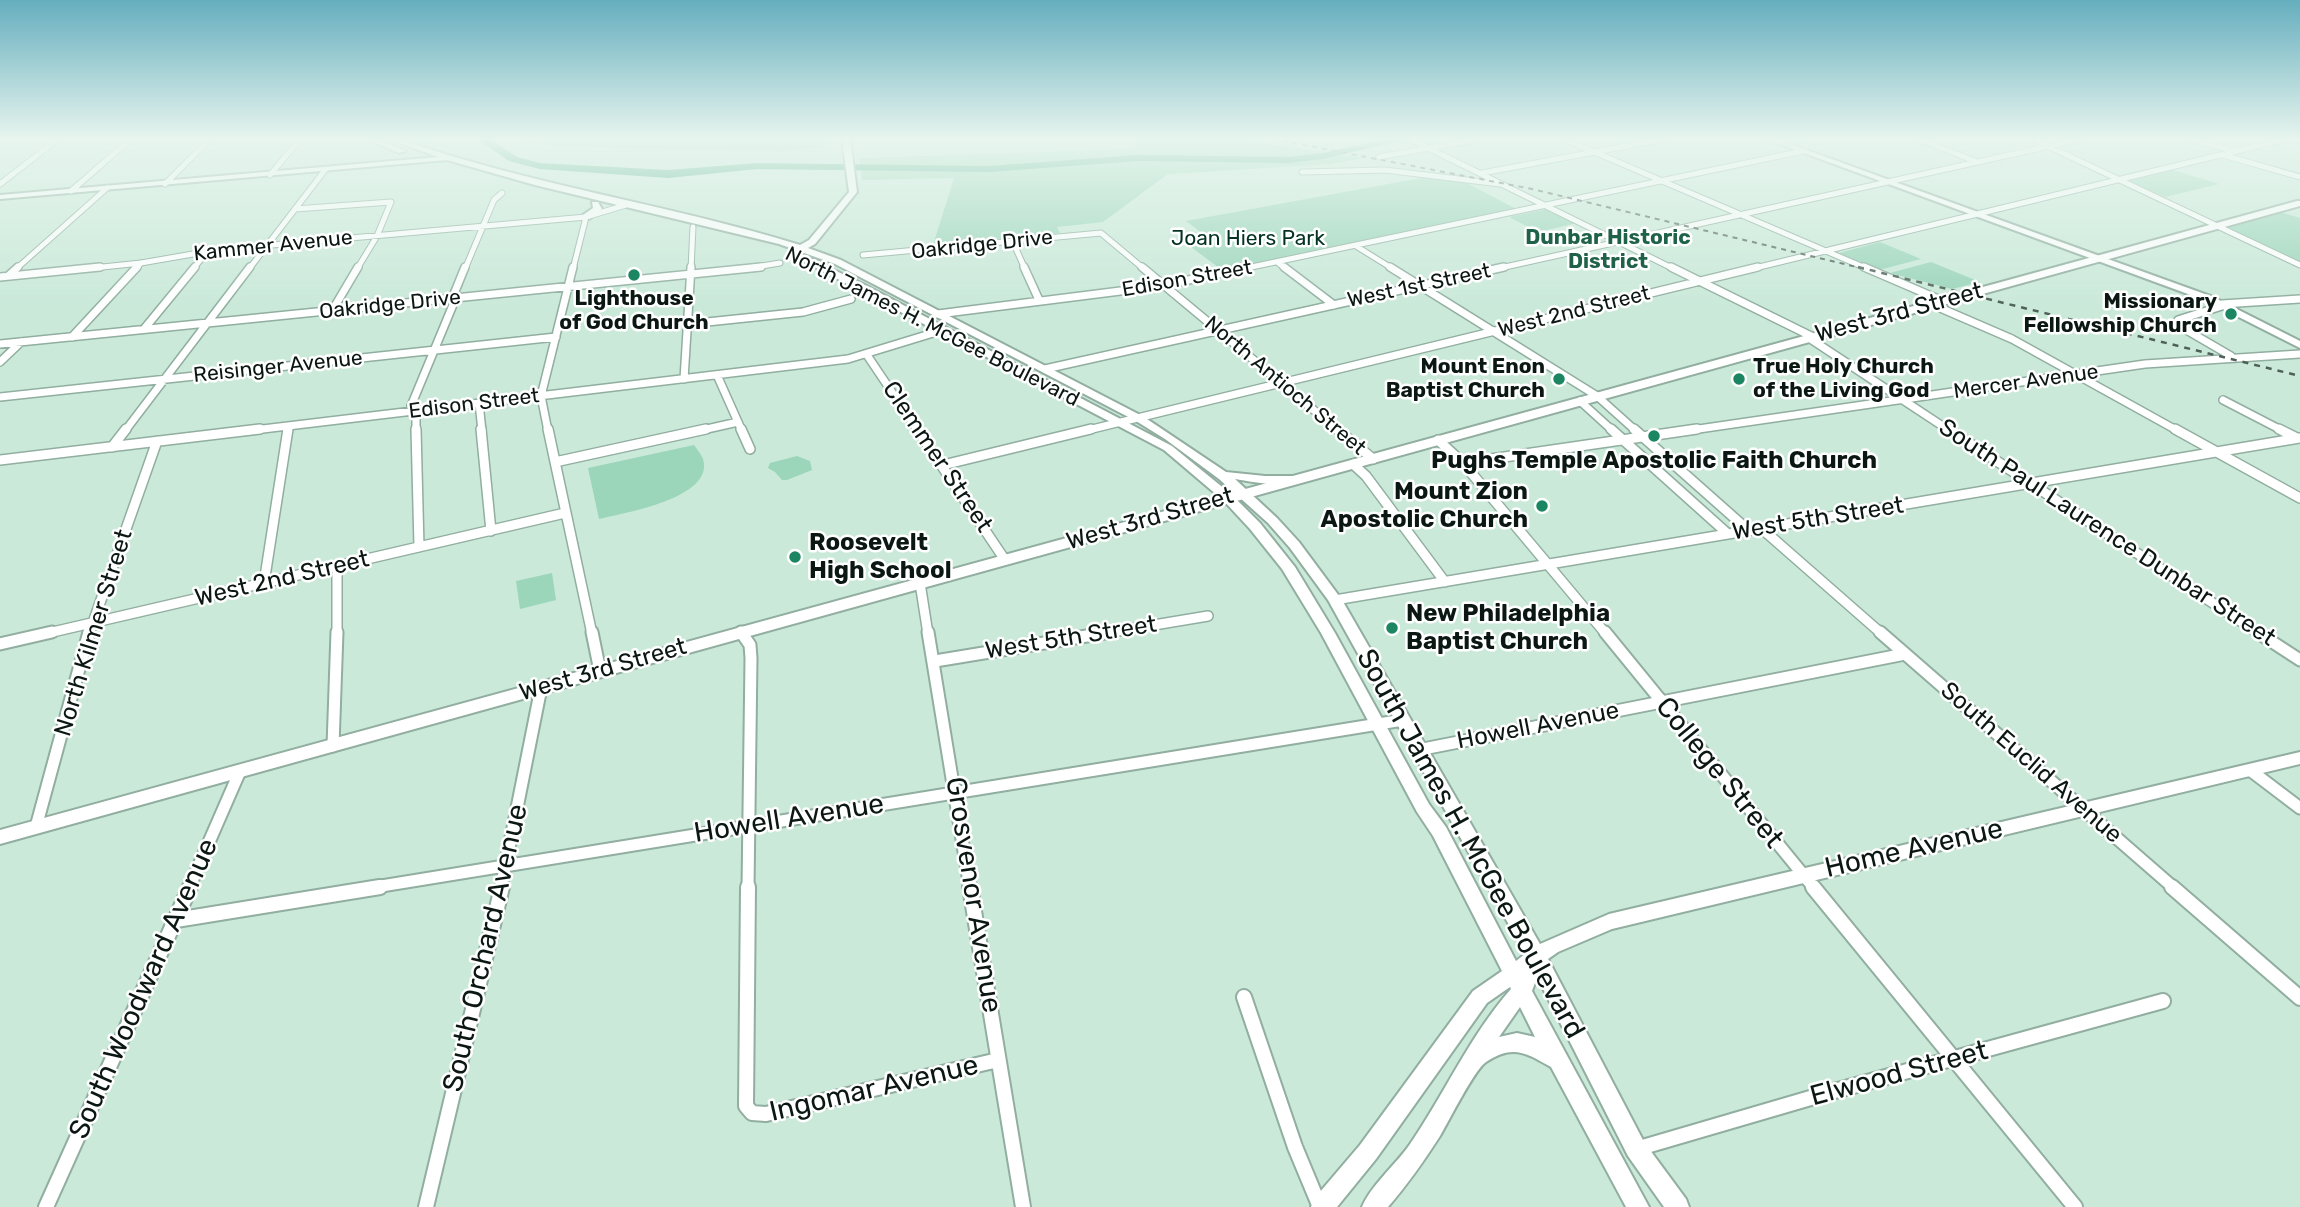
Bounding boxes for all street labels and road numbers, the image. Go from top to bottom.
street label: Kammer Avenue [192,225,354,267]
street label: Oakridge Drive [910,225,1054,265]
street label: North James H. McGee Boulevard [781,242,1083,412]
street label: Edison Street [1120,255,1254,303]
street label: West 1st Street [1345,259,1493,313]
street label: West 3rd Street [1812,277,1986,349]
street label: West 2nd Street [1495,281,1653,343]
street label: Oakridge Drive [318,285,462,325]
street label: North Antioch Street [1199,311,1371,461]
street label: Reisinger Avenue [192,346,364,388]
street label: Mercer Avenue [1952,359,2100,405]
street label: Clemmer Street [876,376,998,538]
street label: Edison Street [407,383,541,425]
street label: South Paul Laurence Dunbar Street [1933,413,2281,653]
street label: West 3rd Street [1063,481,1237,557]
street label: West 5th Street [1730,491,1906,547]
street label: North Kilmer Street [49,526,139,740]
street label: West 2nd Street [192,545,372,613]
street label: West 5th Street [983,610,1159,666]
street label: West 3rd Street [516,632,690,708]
street label: South James H. McGee Boulevard [1349,644,1591,1044]
street label: South Euclid Avenue [1934,676,2128,850]
street label: College Street [1648,691,1790,855]
street label: Howell Avenue [1454,696,1622,756]
street label: Grosvenor Avenue [938,775,1008,1015]
street label: Howell Avenue [692,787,886,851]
street label: South Orchard Avenue [437,801,535,1095]
street label: Home Avenue [1822,812,2006,886]
street label: South Woodward Avenue [63,834,225,1144]
street label: Elwood Street [1807,1034,1991,1114]
street label: Ingomar Avenue [766,1049,982,1129]

